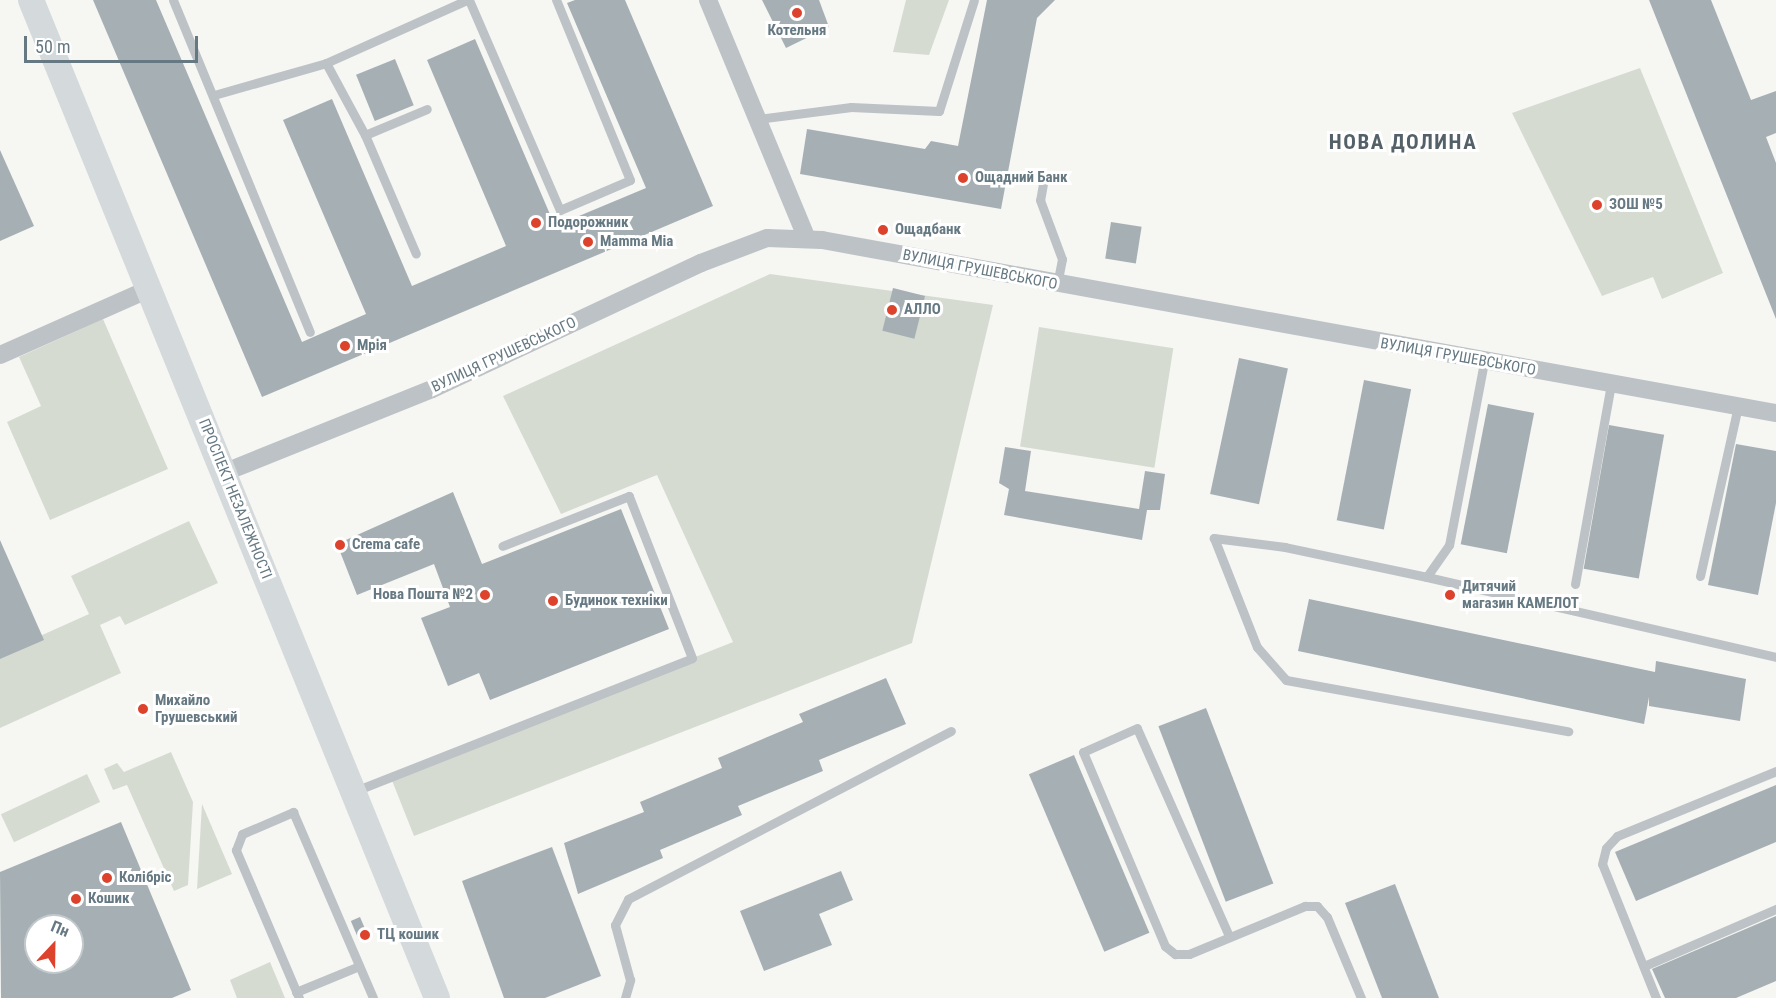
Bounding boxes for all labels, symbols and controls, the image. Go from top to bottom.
marker: Котельня [790,6,804,20]
place label: Котельня [768,22,826,40]
scale bar [27,24,201,62]
text: 50 m [35,36,70,57]
district label: НОВА ДОЛИНА [1329,129,1477,155]
place label: Ощадний Банк [975,169,1068,187]
marker: Ощадний Банк [956,171,970,185]
place label: ЗОШ №5 [1609,196,1663,214]
marker: ЗОШ №5 [1590,198,1604,212]
place label: Подорожник [548,214,629,232]
marker: Подорожник [529,216,543,230]
place label: Ощадбанк [895,221,961,239]
marker: Ощадбанк [876,223,890,237]
place label: Mamma Mia [600,233,673,251]
marker: Mamma Mia [581,235,595,249]
street label: ВУЛИЦЯ ГРУШЕВСЬКОГО [901,246,1059,294]
place label: АЛЛО [904,301,941,319]
marker: АЛЛО [885,303,899,317]
street label: ВУЛИЦЯ ГРУШЕВСЬКОГО [429,314,579,396]
street label: ВУЛИЦЯ ГРУШЕВСЬКОГО [1379,334,1537,380]
place label: Мрія [357,337,387,355]
marker: Мрія [338,339,352,353]
street label: ПРОСПЕКТ НЕЗАЛЕЖНОСТІ [195,416,275,582]
place label: Crema cafe [352,536,420,554]
marker: Crema cafe [333,538,347,552]
place label: Дитячий магазин КАМЕЛОТ [1462,577,1579,612]
place label: Нова Пошта №2 [373,586,473,604]
marker: Нова Пошта №2 [478,588,492,602]
marker: Дитячий магазин КАМЕЛОТ [1443,588,1457,602]
place label: Будинок техніки [565,592,668,610]
marker: Будинок техніки [546,594,560,608]
place label: Михайло Грушевський [155,691,237,726]
marker: Михайло Грушевський [136,702,150,716]
place label: Колібріс [119,869,171,887]
marker: Колібріс [100,871,114,885]
place label: Кошик [88,890,130,908]
marker: Кошик [69,892,83,906]
north arrow [24,914,84,974]
text: Пн [48,917,72,941]
place label: ТЦ кошик [377,926,439,944]
marker: ТЦ кошик [358,928,372,942]

